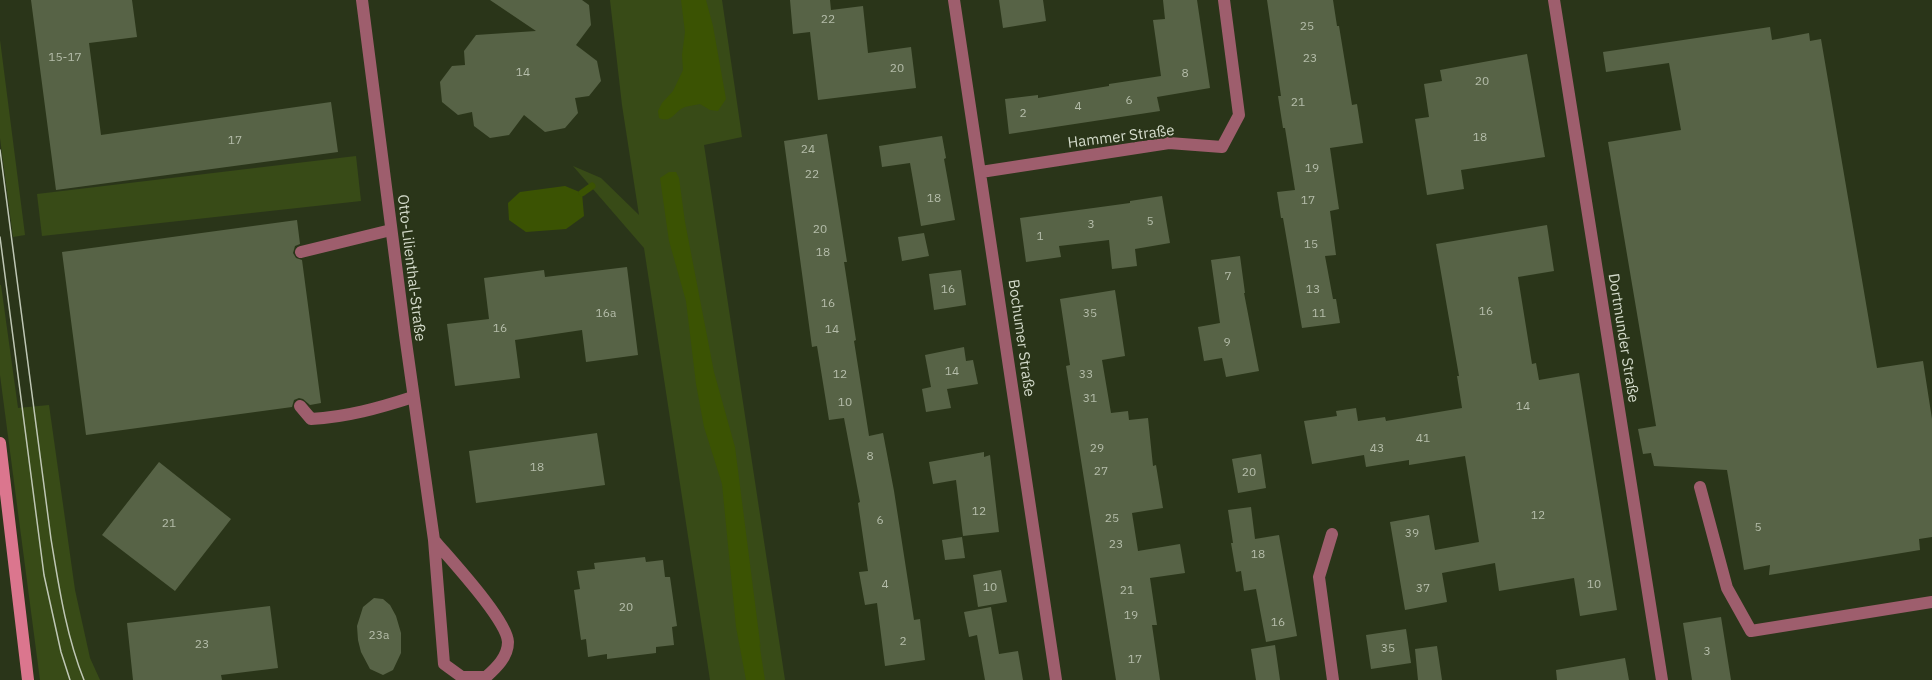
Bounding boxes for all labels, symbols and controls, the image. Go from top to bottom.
house number: 22 [821,13,835,27]
house number: 25 [1300,20,1314,34]
house number: 15-17 [48,51,82,65]
house number: 23 [1303,52,1317,66]
house number: 20 [890,62,904,76]
house number: 14 [516,66,530,80]
house number: 8 [1181,67,1189,81]
house number: 20 [1475,75,1489,89]
house number: 6 [1125,94,1133,108]
house number: 21 [1291,96,1305,110]
house number: 4 [1074,100,1082,114]
house number: 2 [1019,107,1027,121]
street label: Hammer Straße [1067,122,1175,152]
house number: 18 [1473,131,1487,145]
house number: 17 [228,134,242,148]
house number: 24 [801,143,815,157]
house number: 19 [1305,162,1319,176]
house number: 22 [805,168,819,182]
house number: 18 [927,192,941,206]
street label: Otto-Lilienthal-Straße [393,193,429,343]
house number: 17 [1301,194,1315,208]
house number: 5 [1146,215,1154,229]
house number: 3 [1087,218,1095,232]
house number: 20 [813,223,827,237]
house number: 1 [1036,230,1044,244]
house number: 15 [1304,238,1318,252]
house number: 18 [816,246,830,260]
house number: 7 [1224,270,1232,284]
street label: Dortmunder Straße [1604,272,1642,404]
street label: Bochumer Straße [1004,278,1038,398]
house number: 16 [941,283,955,297]
house number: 13 [1306,283,1320,297]
house number: 16 [821,297,835,311]
house number: 16 [1479,305,1493,319]
house number: 16a [596,307,616,321]
house number: 35 [1083,307,1097,321]
house number: 11 [1312,307,1326,321]
house number: 16 [493,322,507,336]
house number: 14 [825,323,839,337]
house number: 9 [1223,336,1231,350]
house number: 14 [945,365,959,379]
house number: 12 [833,368,847,382]
house number: 33 [1079,368,1093,382]
house number: 31 [1083,392,1097,406]
house number: 10 [838,396,852,410]
house number: 14 [1516,400,1530,414]
house number: 41 [1416,432,1430,446]
house number: 29 [1090,442,1104,456]
house number: 43 [1370,442,1384,456]
house number: 8 [866,450,874,464]
house number: 18 [530,461,544,475]
house number: 27 [1094,465,1108,479]
house number: 20 [1242,466,1256,480]
house number: 12 [972,505,986,519]
house number: 12 [1531,509,1545,523]
house number: 25 [1105,512,1119,526]
house number: 6 [876,514,884,528]
house number: 21 [162,517,176,531]
house number: 5 [1754,521,1762,535]
house number: 39 [1405,527,1419,541]
house number: 23 [1109,538,1123,552]
house number: 18 [1251,548,1265,562]
house number: 4 [881,578,889,592]
house number: 10 [1587,578,1601,592]
house number: 10 [983,581,997,595]
house number: 37 [1416,582,1430,596]
house number: 21 [1120,584,1134,598]
house number: 20 [619,601,633,615]
house number: 19 [1124,609,1138,623]
house number: 16 [1271,616,1285,630]
house number: 23a [369,629,389,643]
house number: 2 [899,635,907,649]
house number: 23 [195,638,209,652]
house number: 35 [1381,642,1395,656]
house number: 3 [1703,645,1711,659]
house number: 17 [1128,653,1142,667]

